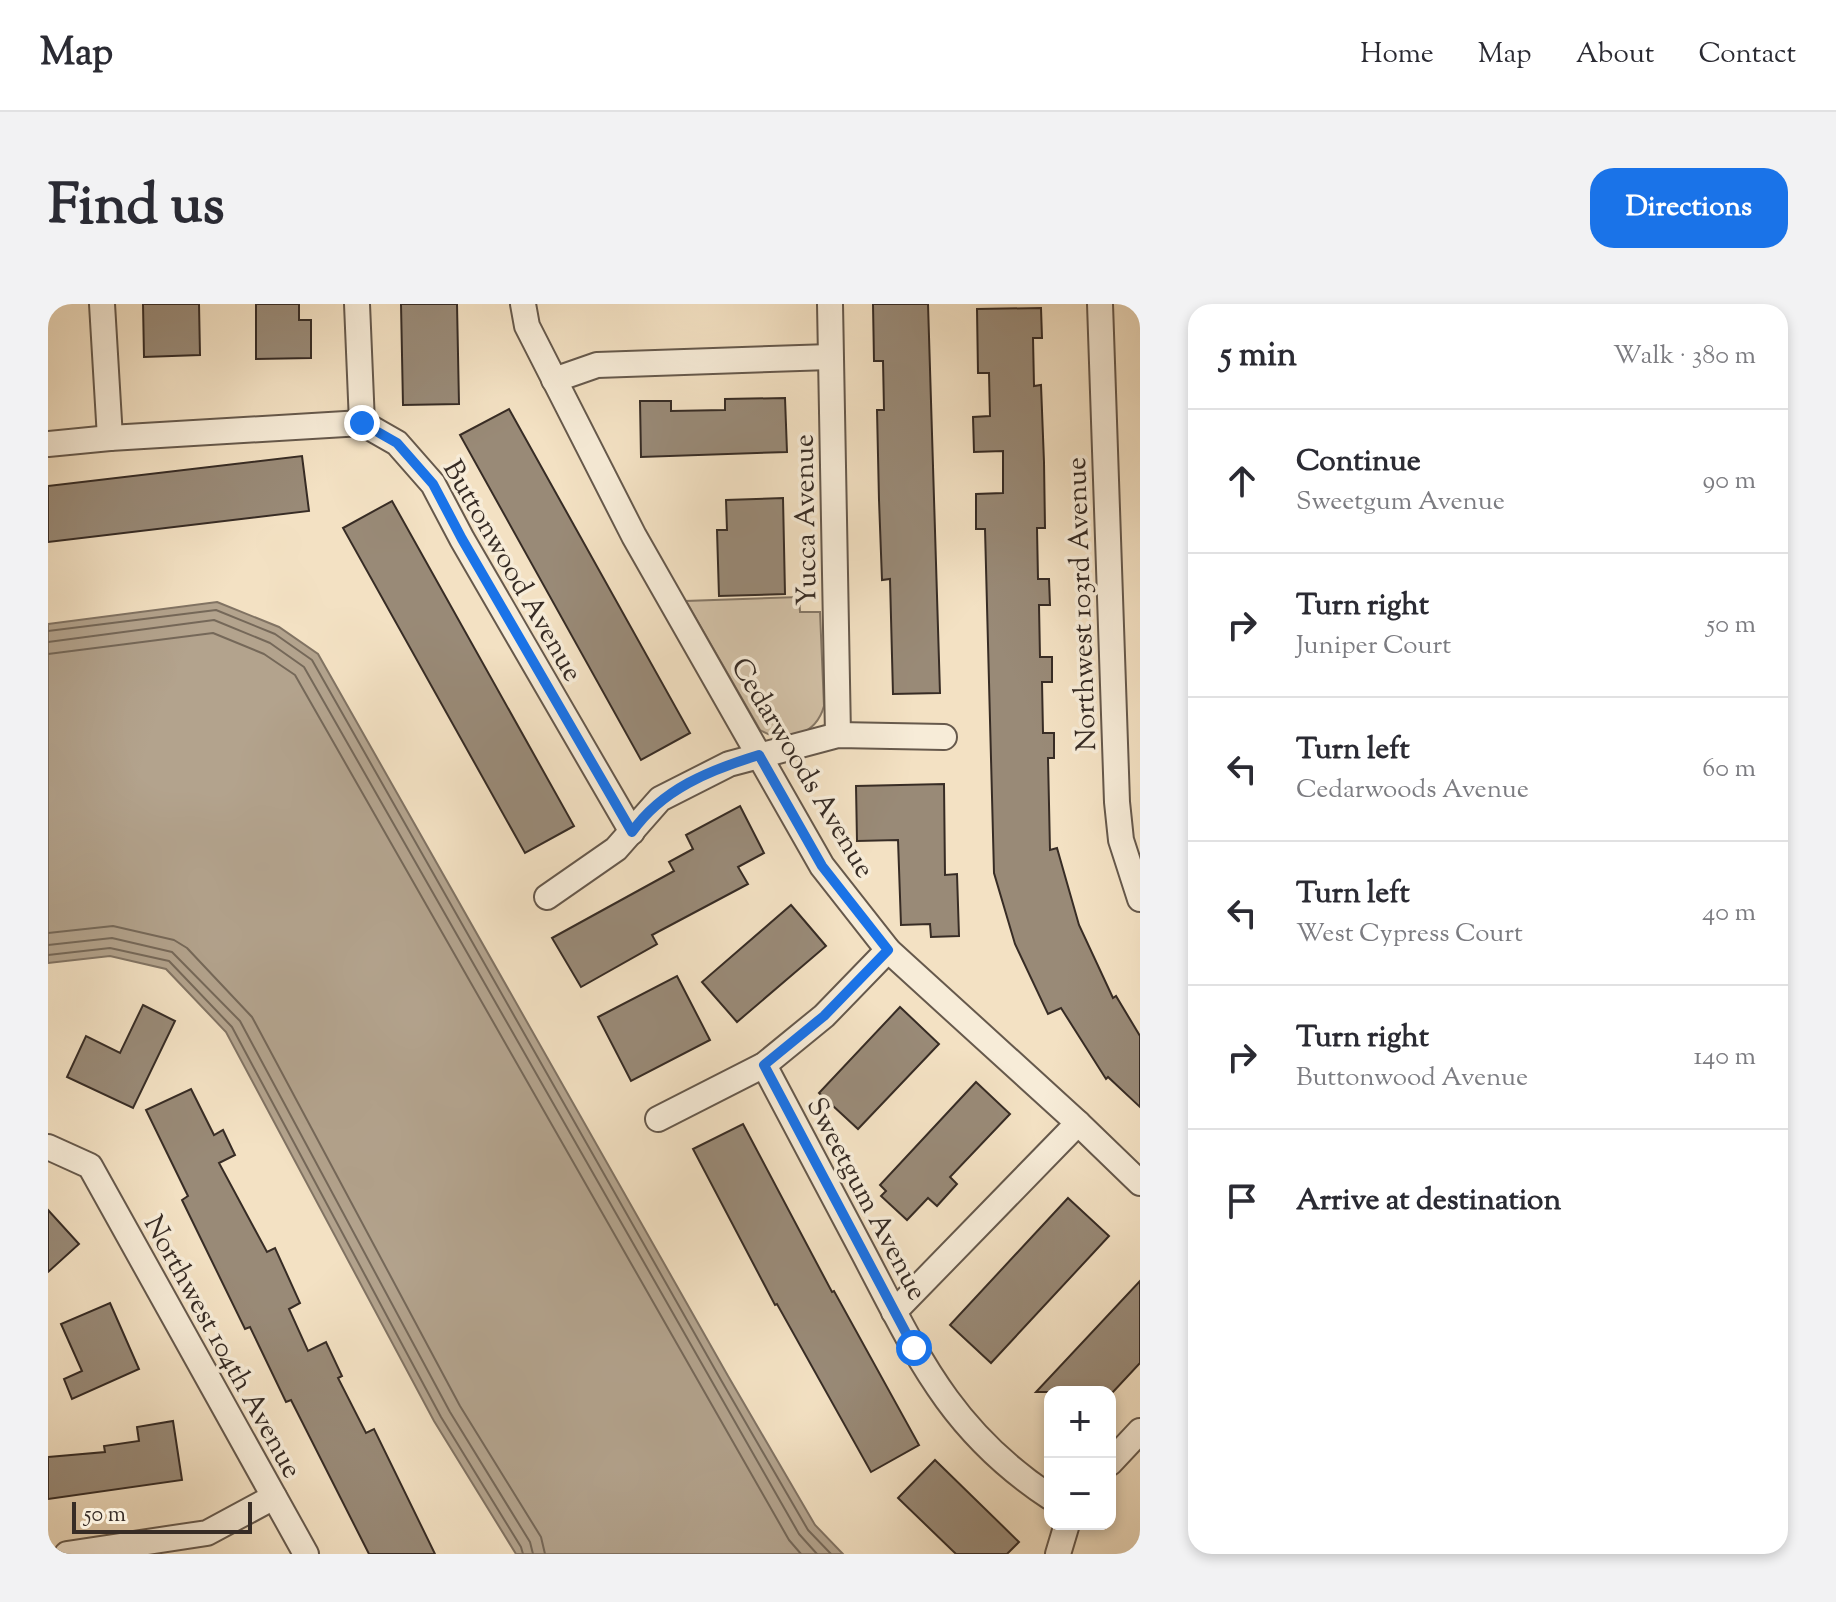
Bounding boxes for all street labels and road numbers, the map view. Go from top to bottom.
street label: Yucca Avenue [786,434,828,606]
street label: Buttonwood Avenue [432,453,591,690]
street label: Northwest 103rd Avenue [1058,456,1108,752]
street label: Cedarwoods Avenue [720,651,883,886]
street label: Sweetgum Avenue [795,1091,936,1308]
street label: Northwest 104th Avenue [132,1209,310,1486]

